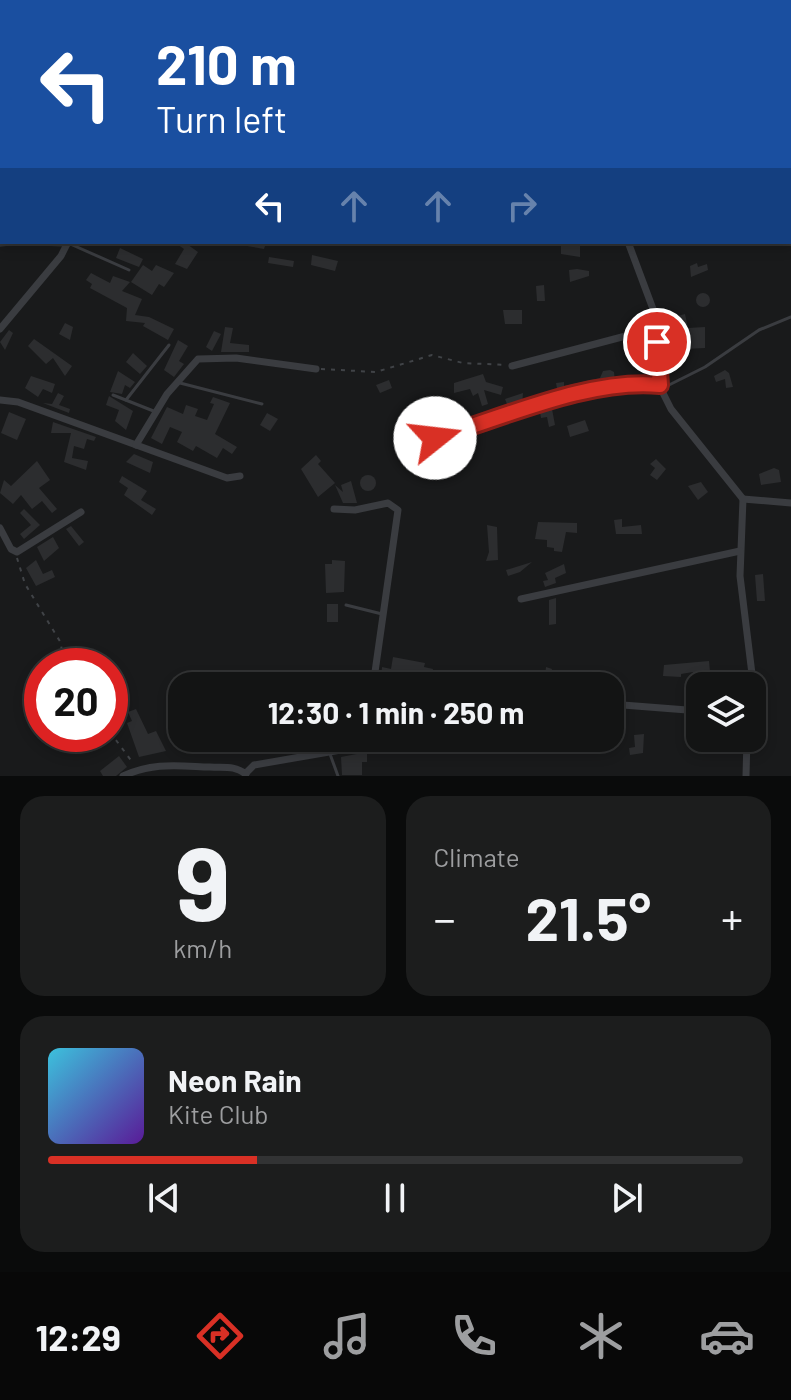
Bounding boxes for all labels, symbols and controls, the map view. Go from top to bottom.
text: 210 m [156,29,297,96]
icon: left [24,32,128,136]
text: Turn left [156,97,287,140]
icon: left [248,184,292,228]
icon: ahead [332,184,376,228]
icon: ahead [416,184,460,228]
icon: right [500,184,544,228]
pin [623,308,691,376]
icon: arrive [635,320,679,364]
position arrow [393,396,477,480]
speed limit sign: 20 [24,648,128,752]
map controls [686,672,766,752]
button: layers [686,672,766,752]
text: 12:30 · 1 min · 250 m [268,694,524,730]
text: 9 [175,817,230,942]
text: Climate [434,841,520,872]
text: 21.5° [525,881,651,953]
text: − [434,891,456,944]
text: + [721,891,743,944]
text: km/h [173,932,232,963]
text: Neon Rain [168,1062,302,1098]
text: Kite Club [168,1098,269,1129]
icon: previous [142,1176,186,1220]
icon: pause [373,1176,417,1220]
icon: next [605,1176,649,1220]
icon: directions [192,1308,248,1364]
icon: music [319,1308,375,1364]
icon: phone [446,1308,502,1364]
icon: climate [573,1308,629,1364]
icon: car [699,1308,755,1364]
text: 12:29 [35,1315,121,1358]

